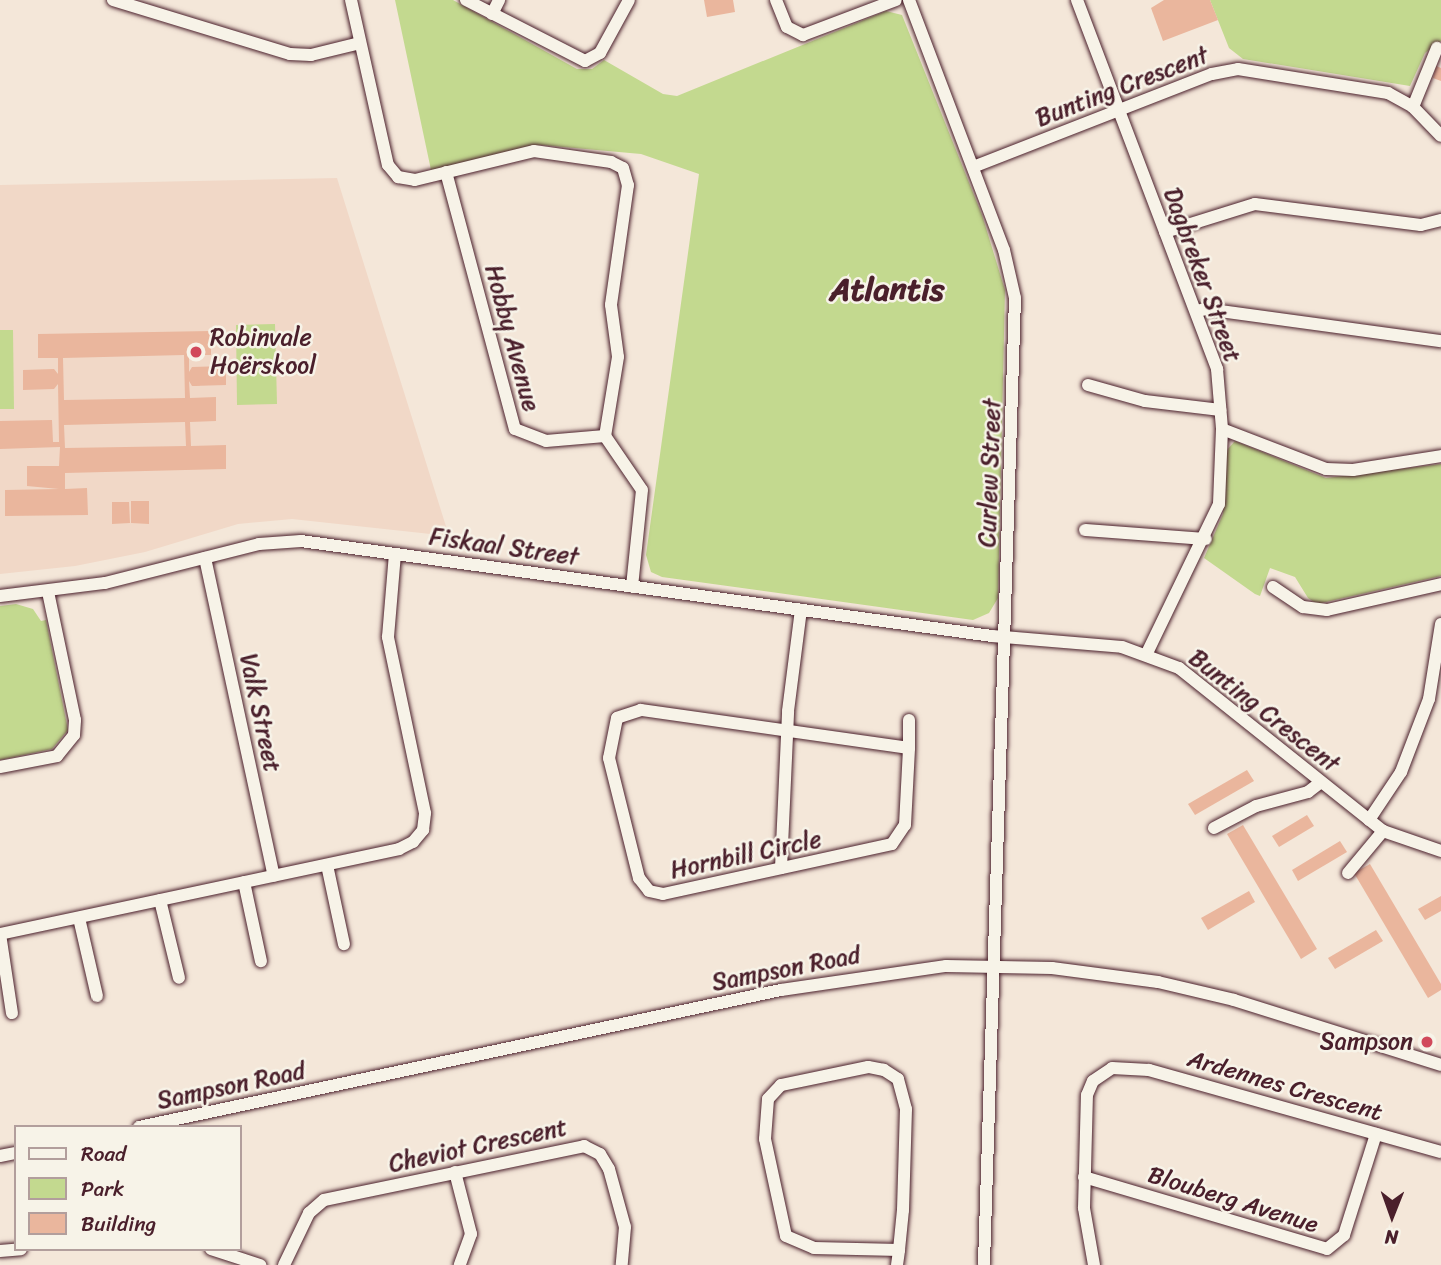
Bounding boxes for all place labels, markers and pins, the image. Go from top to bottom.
place label: Robinvale Hoërskool [210,324,316,380]
marker: Robinvale Hoërskool [188,344,204,360]
place label: Sampson [1320,1028,1413,1056]
marker: Sampson [1419,1034,1435,1050]

